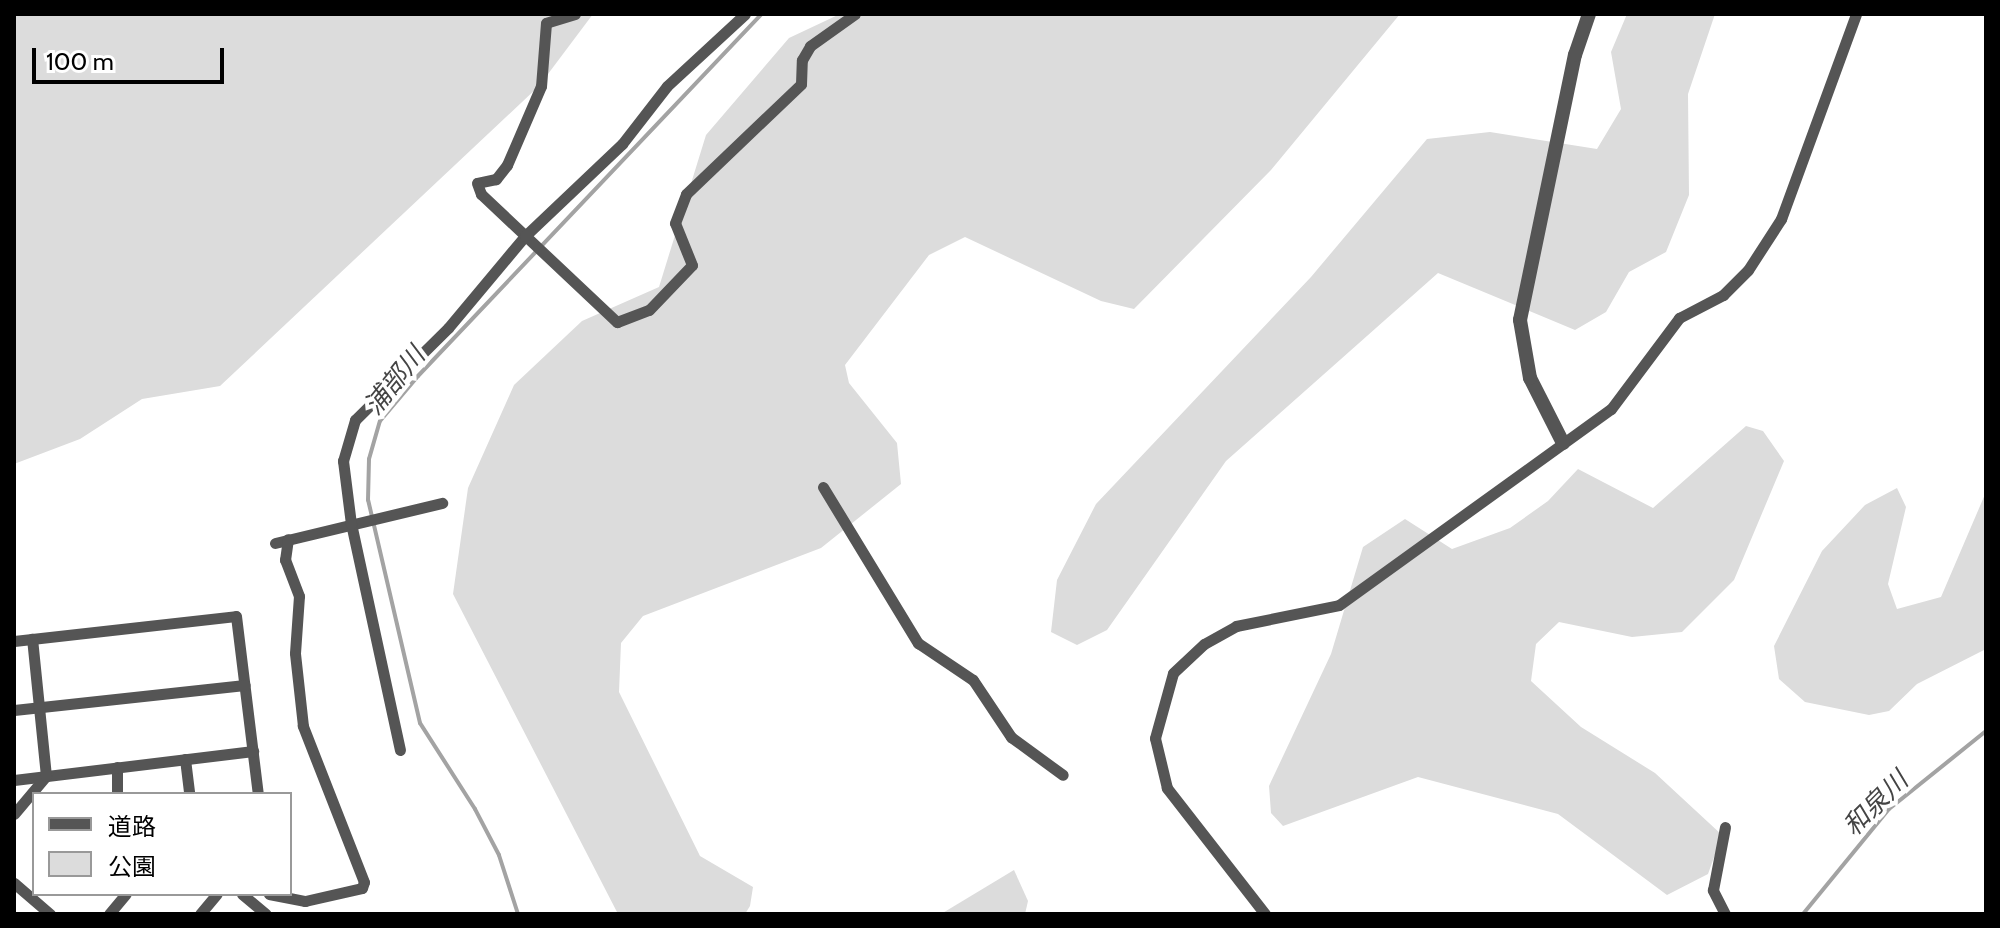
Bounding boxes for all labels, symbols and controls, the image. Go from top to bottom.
scale bar [36,32,228,82]
text: 100 m [46,47,114,76]
water label: 浦部川 [358,341,432,421]
water label: 和泉川 [1837,765,1915,843]
legend [32,792,292,896]
text: 道路 [108,812,156,841]
text: 公園 [108,852,156,881]

